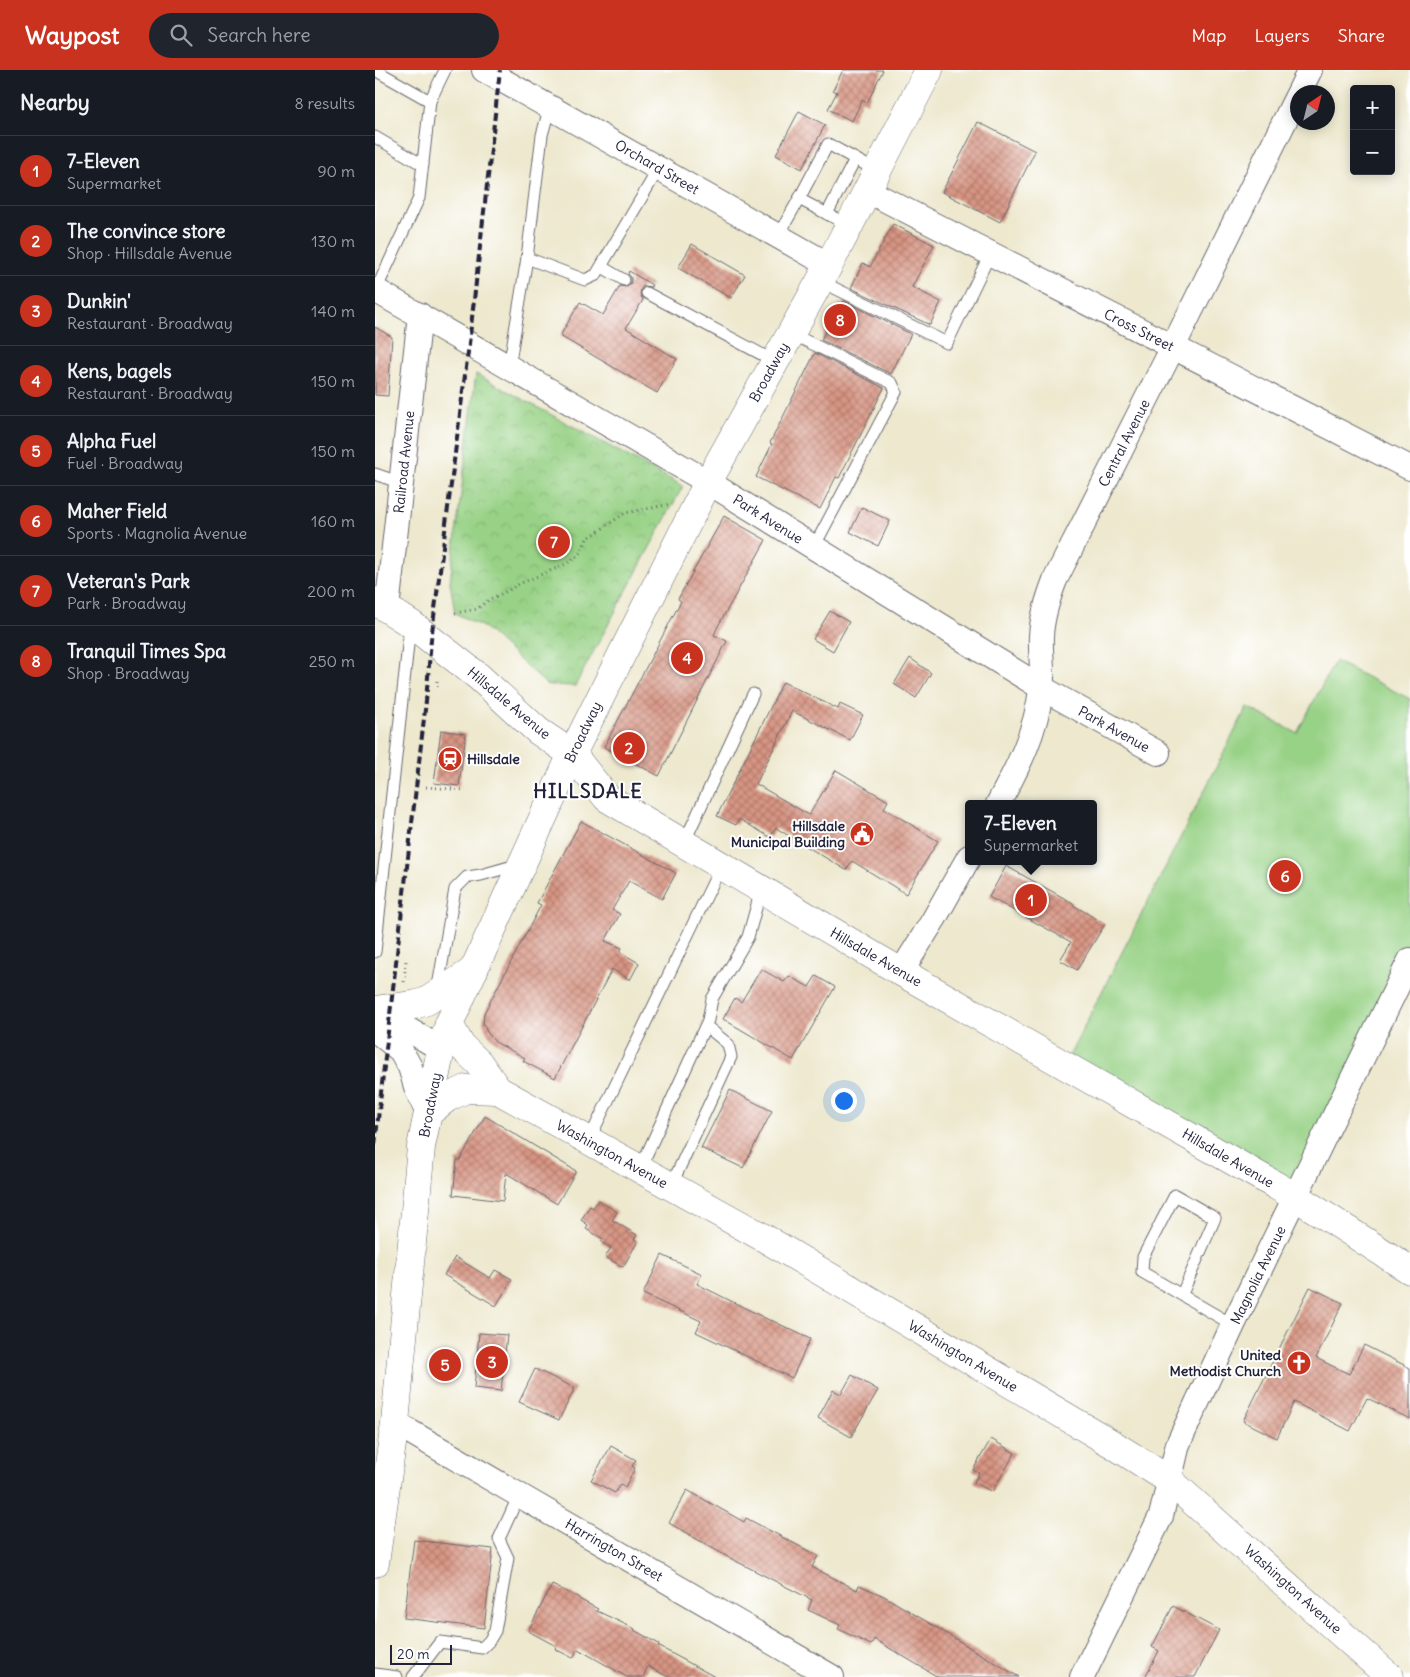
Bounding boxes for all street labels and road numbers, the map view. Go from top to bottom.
street label: Orchard Street [612,136,702,198]
street label: Cross Street [1101,305,1177,355]
street label: Broadway [745,339,793,405]
street label: Central Avenue [1094,396,1154,490]
street label: Railroad Avenue [390,410,418,514]
street label: Park Avenue [730,490,806,548]
street label: Hillsdale Avenue [464,663,554,743]
street label: Broadway [561,699,605,765]
street label: Park Avenue [1075,702,1153,756]
street label: Hillsdale Avenue [827,923,925,991]
street label: Broadway [415,1071,445,1139]
street label: Washington Avenue [553,1116,671,1192]
street label: Hillsdale Avenue [1179,1124,1277,1192]
street label: Magnolia Avenue [1226,1223,1290,1327]
street label: Washington Avenue [905,1316,1021,1396]
street label: Harrington Street [562,1515,666,1585]
street label: Washington Avenue [1241,1541,1345,1637]

